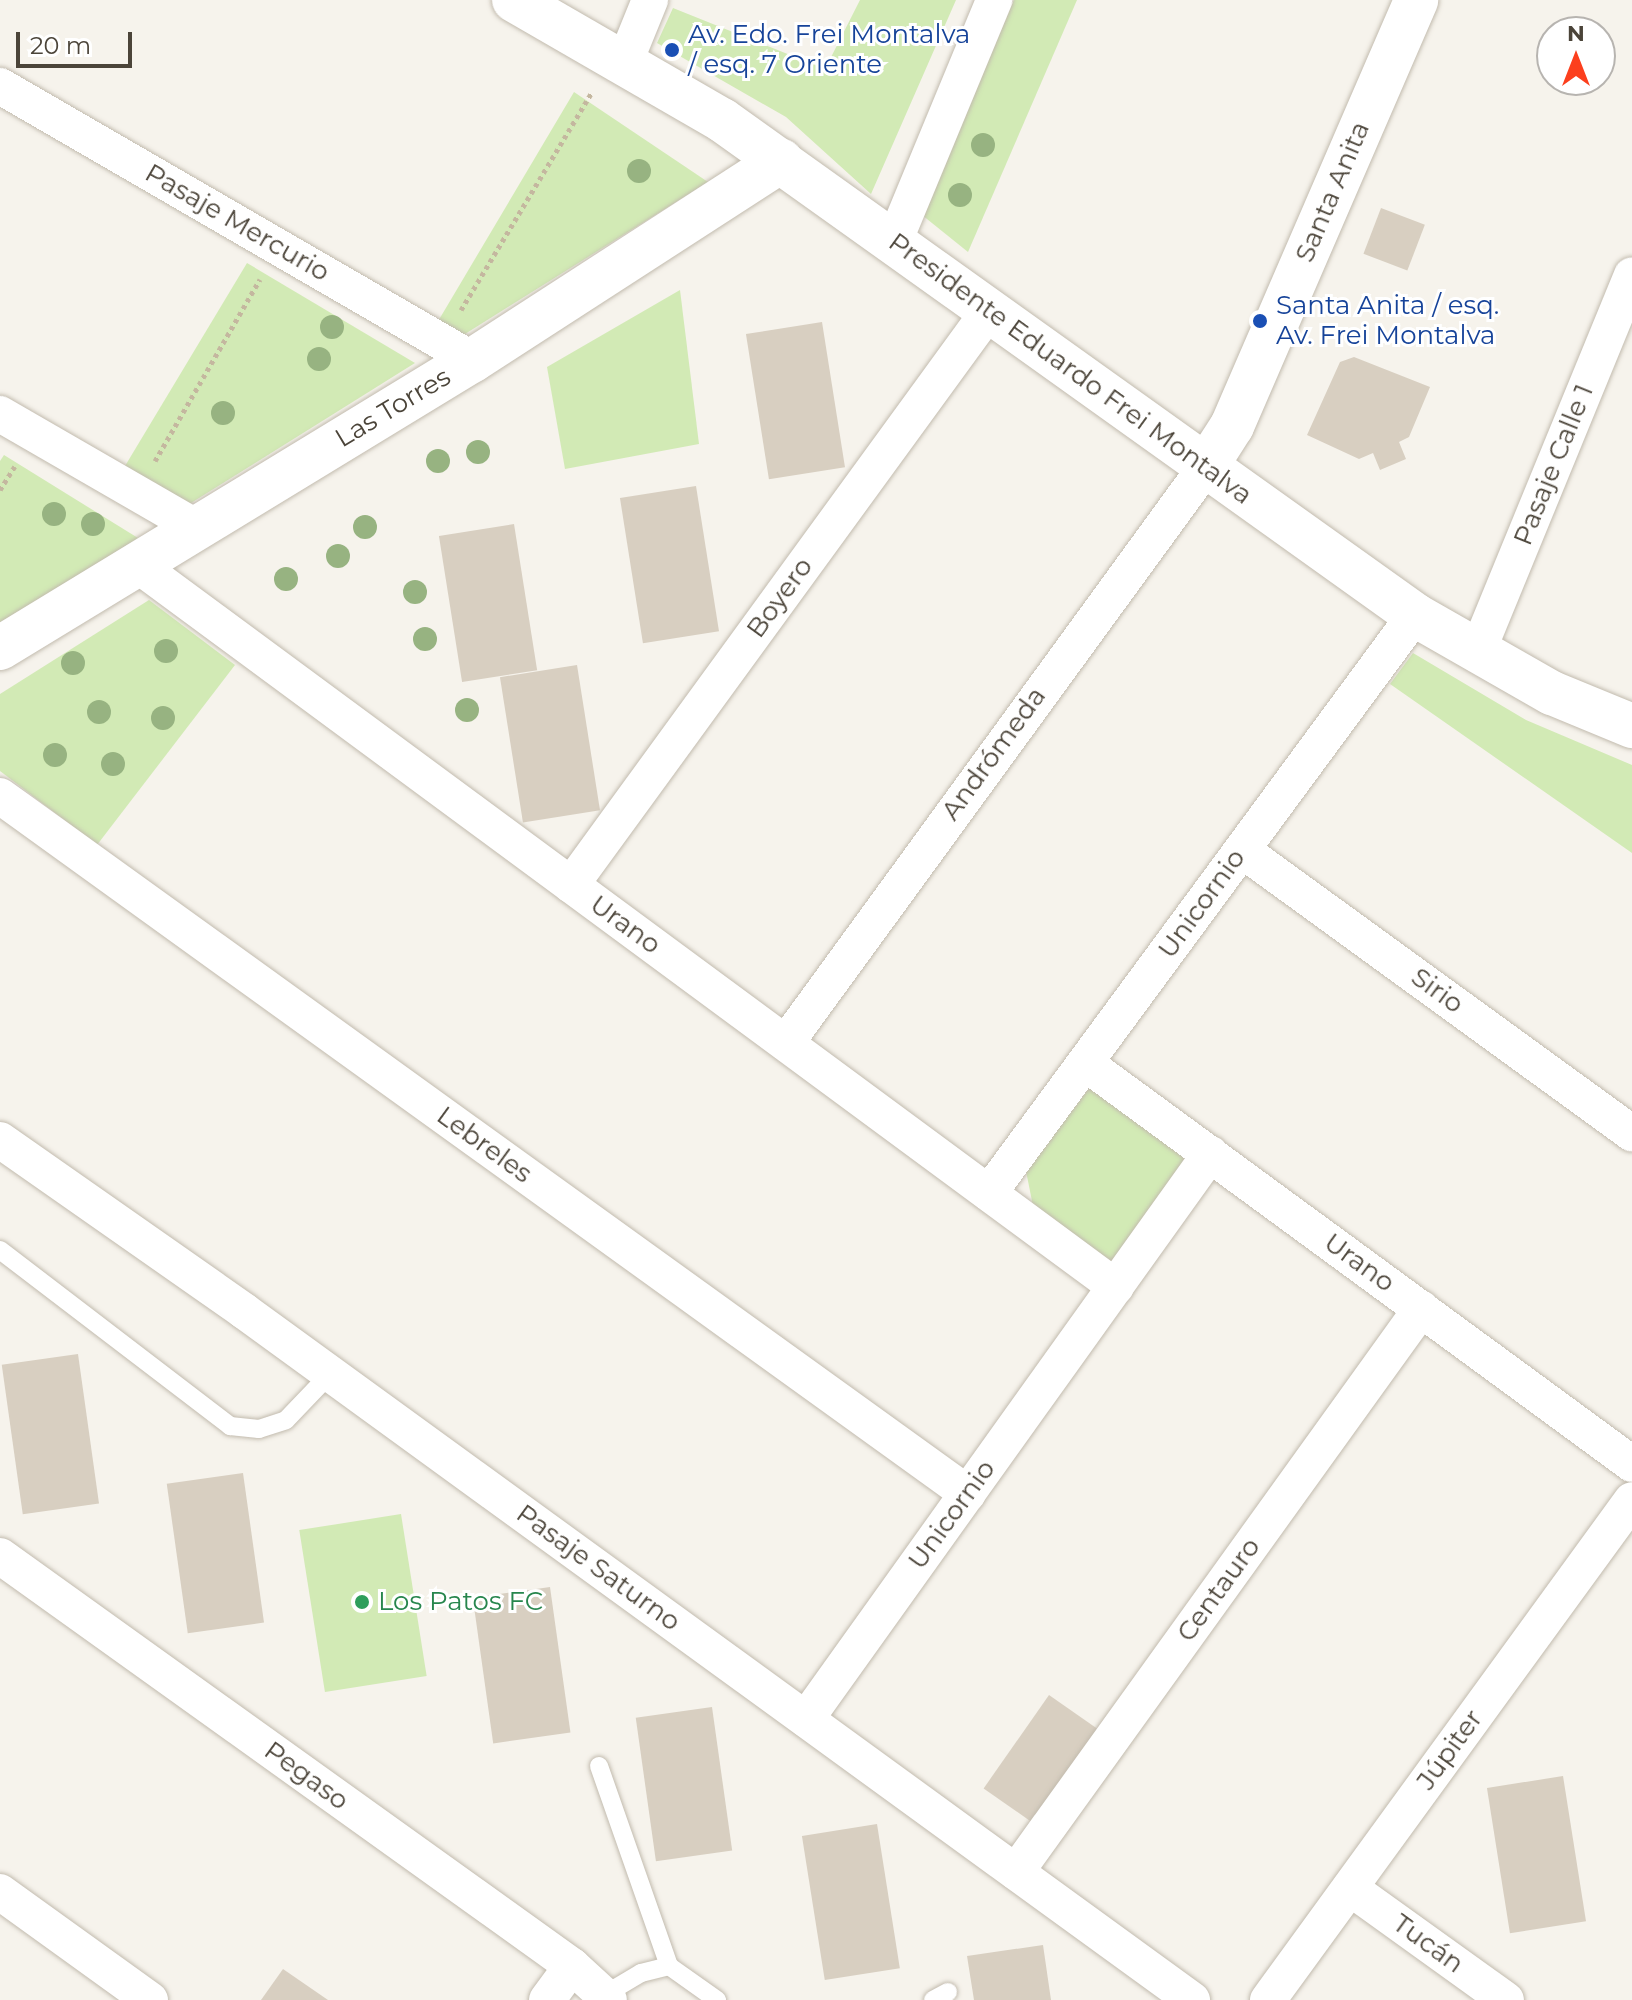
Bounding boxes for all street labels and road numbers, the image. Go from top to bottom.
street label: Santa Anita [1289,117,1377,267]
street label: Pasaje Mercurio [139,158,335,288]
street label: Presidente Eduardo Frei Montalva [882,227,1258,511]
street label: Las Torres [330,361,456,455]
street label: Pasaje Calle 1 [1508,380,1600,550]
street label: Boyero [741,552,819,644]
street label: Andrómeda [935,682,1053,826]
street label: Unicornio [1152,843,1252,965]
street label: Urano [584,889,666,961]
street label: Sirio [1405,962,1469,1020]
street label: Lebreles [430,1100,538,1190]
street label: Urano [1318,1227,1400,1299]
street label: Unicornio [902,1454,1002,1576]
street label: Pasaje Saturno [510,1498,686,1638]
street label: Centauro [1171,1532,1267,1648]
street label: Júpiter [1411,1704,1489,1796]
street label: Pegaso [258,1735,354,1817]
street label: Tucán [1387,1908,1469,1980]

